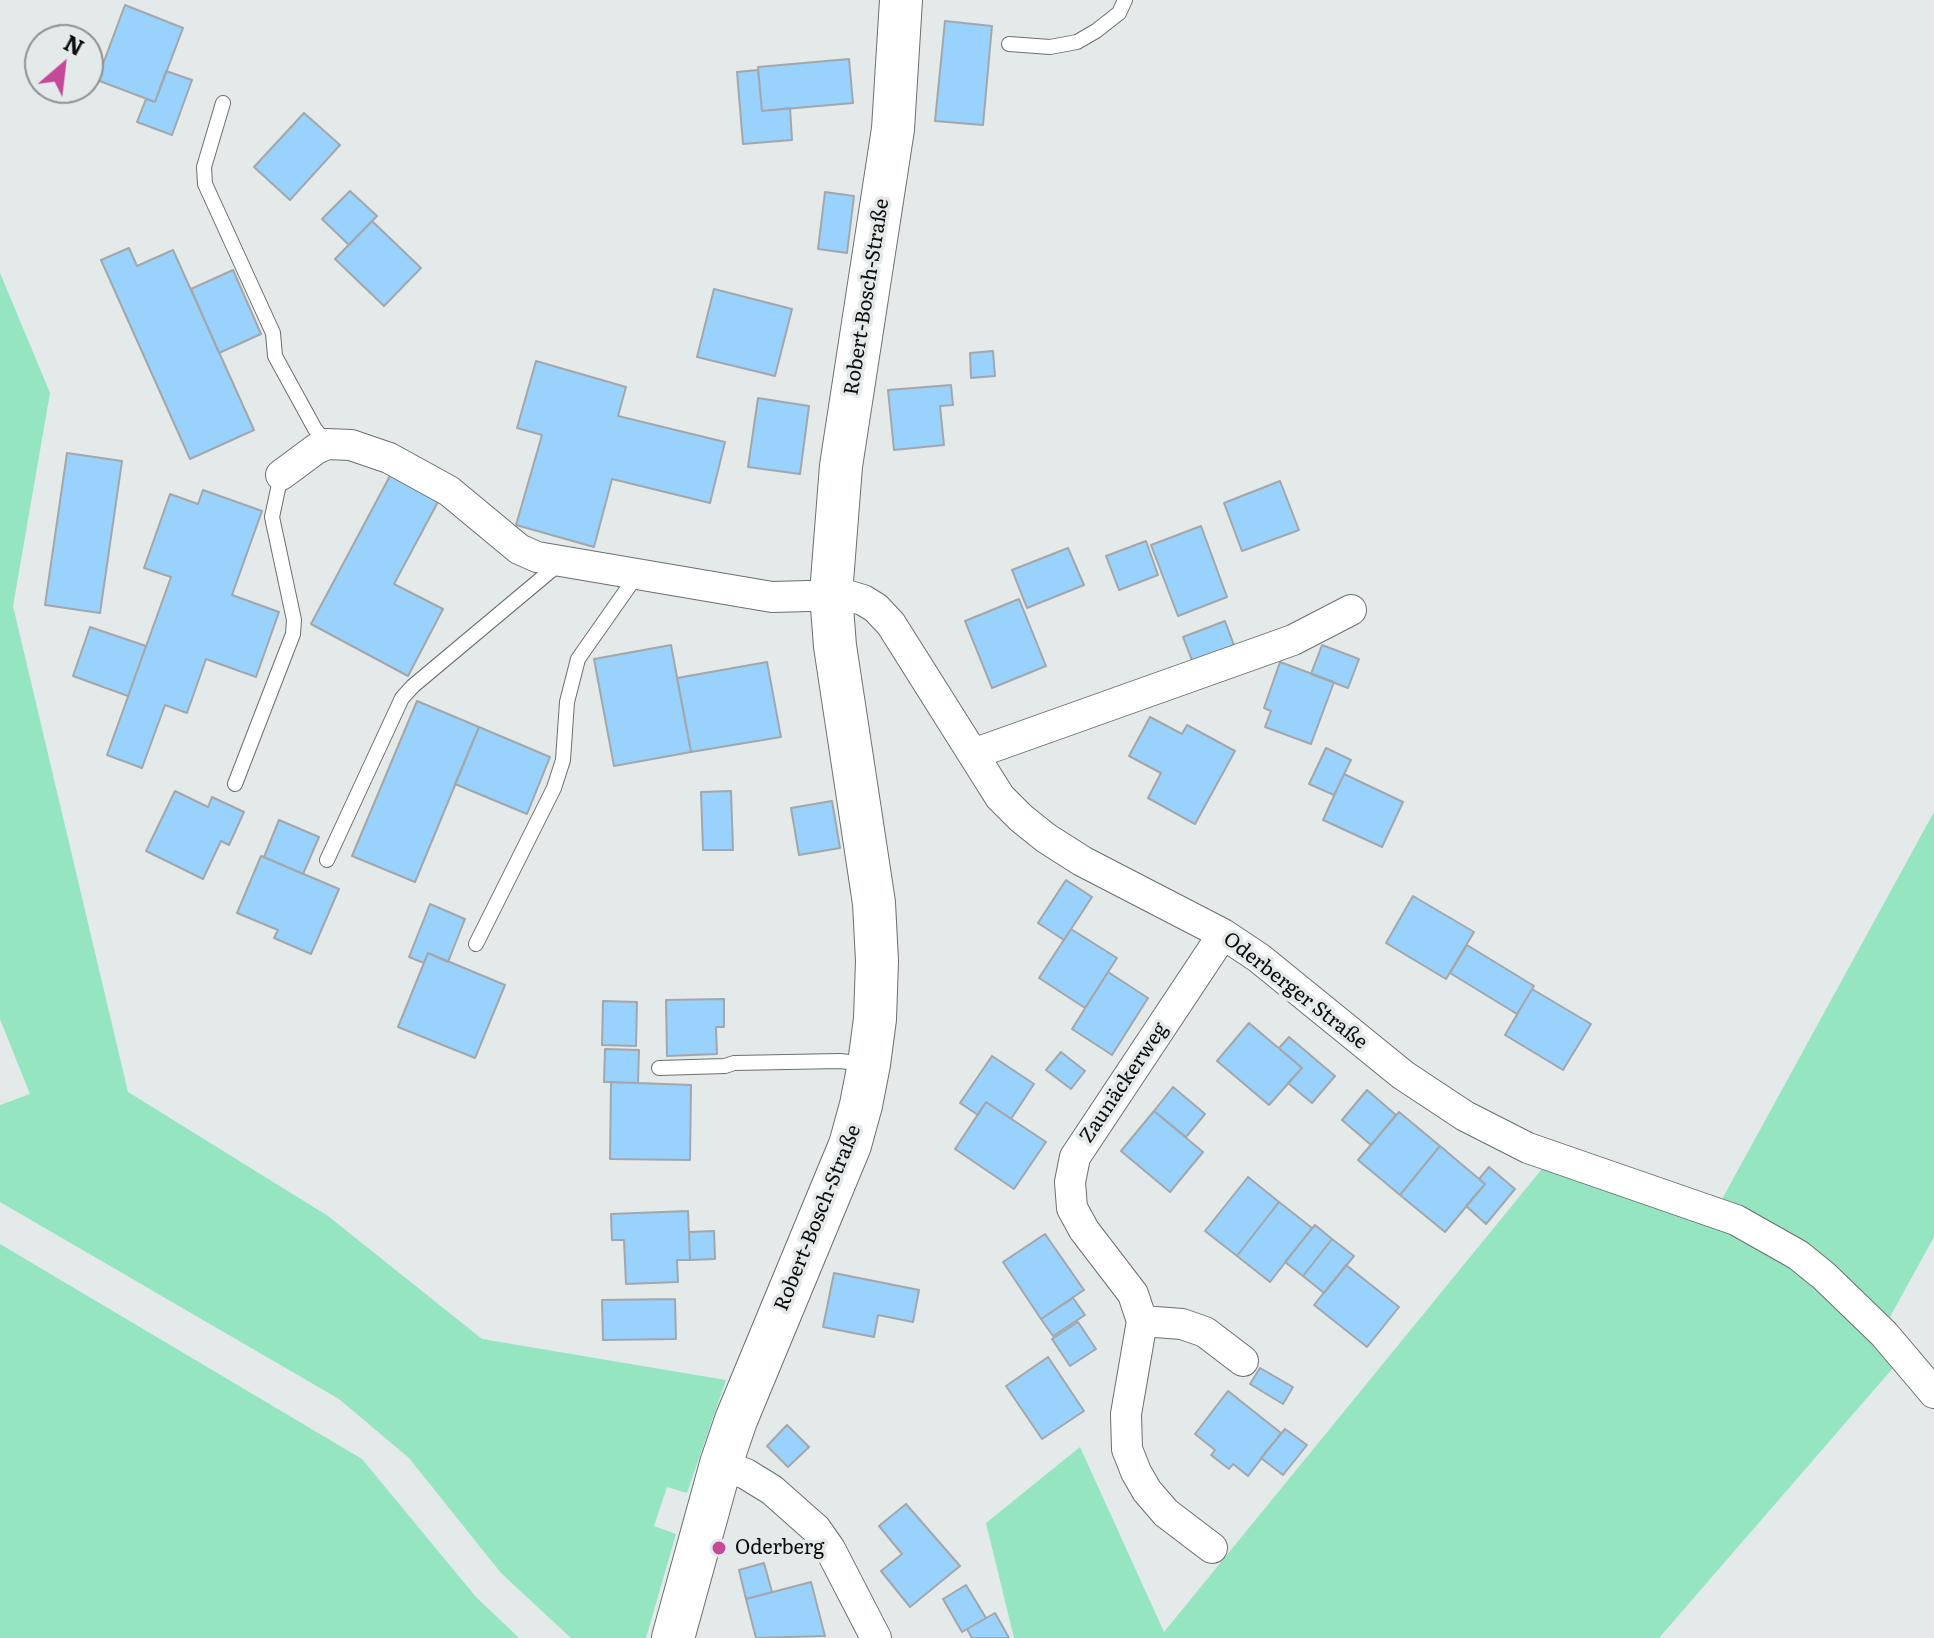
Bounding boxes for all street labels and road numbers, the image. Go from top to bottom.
street label: Robert-Bosch-Straße [840,197,894,397]
street label: Oderberger Straße [1218,927,1372,1055]
street label: Zaunäckerweg [1075,1018,1173,1148]
street label: Robert-Bosch-Straße [770,1121,866,1315]

